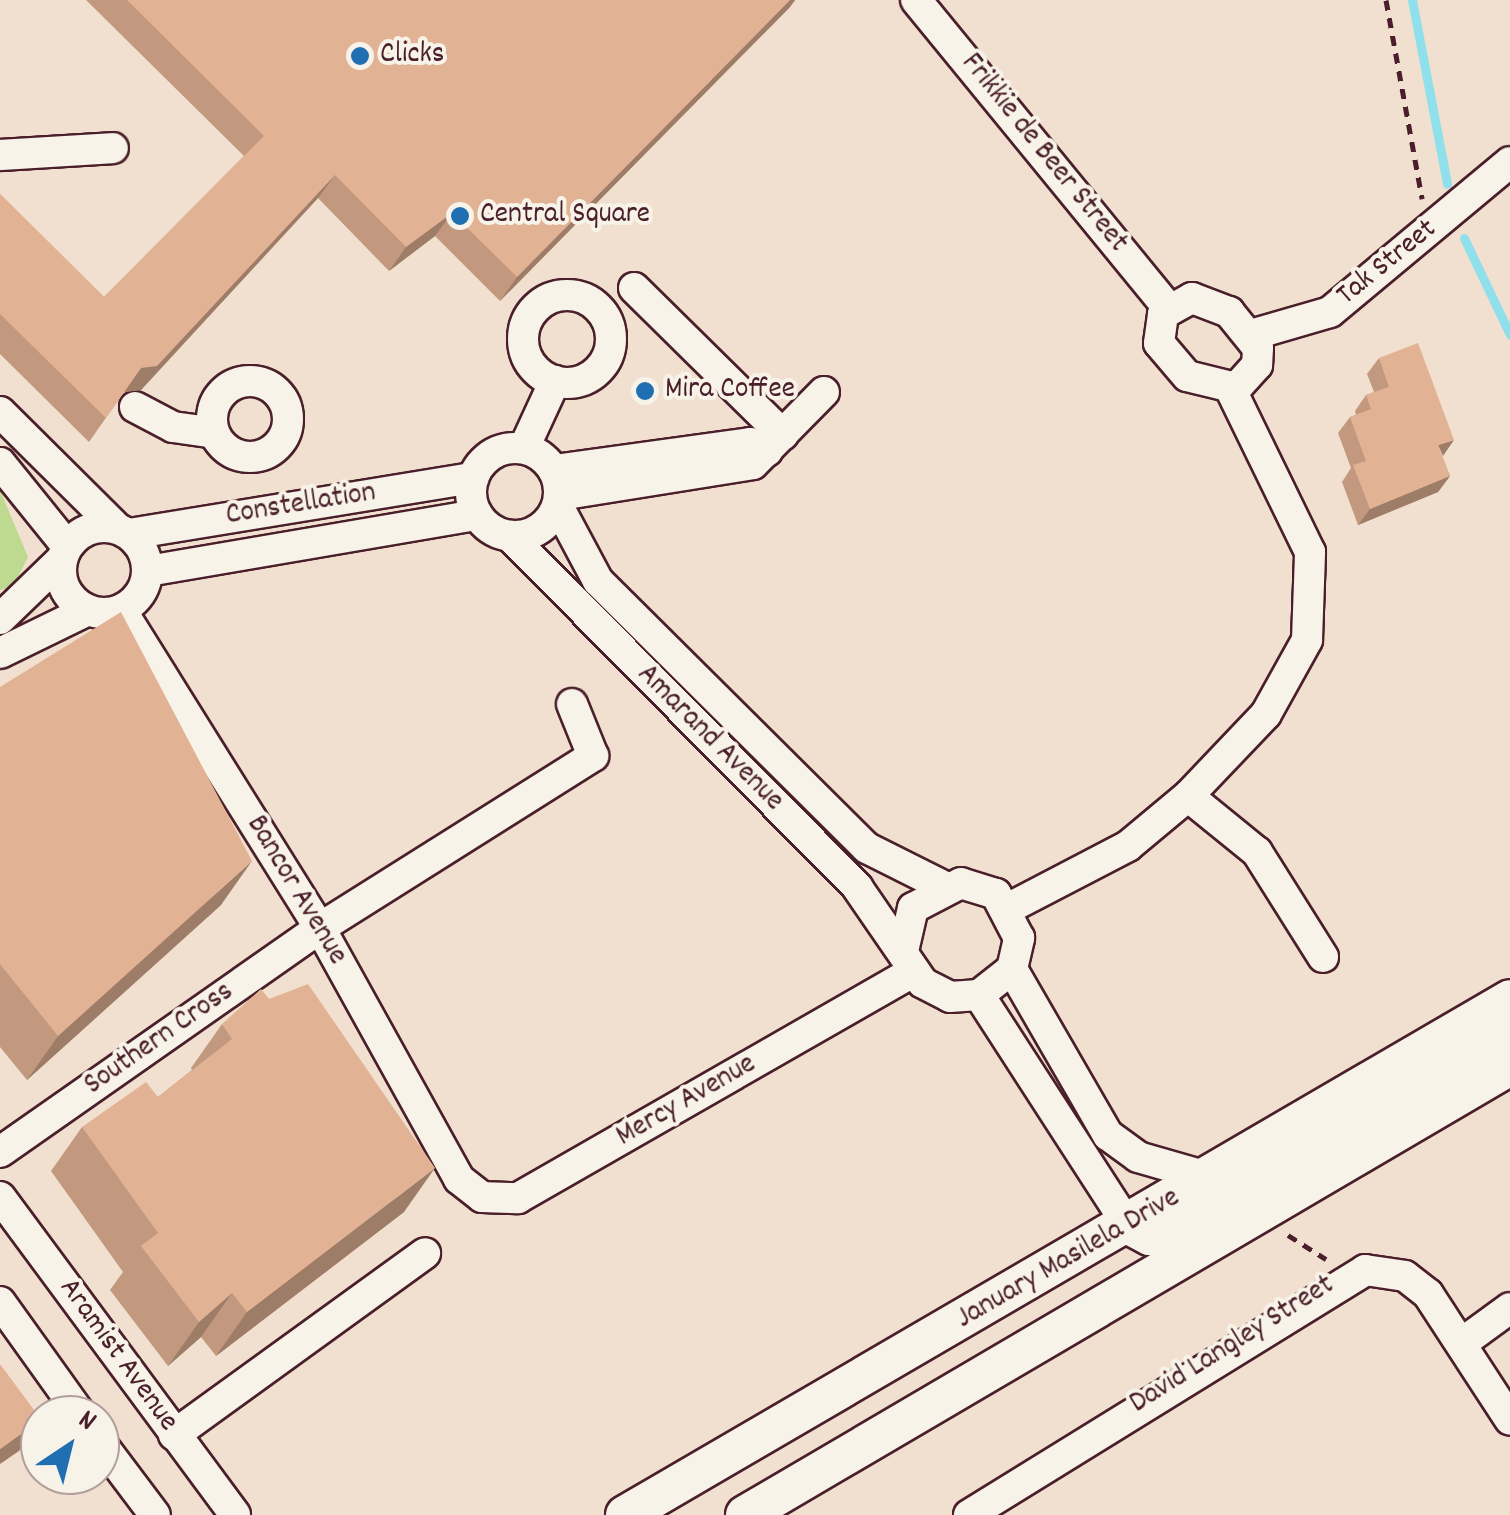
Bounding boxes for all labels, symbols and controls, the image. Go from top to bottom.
place label: Clicks [380,38,444,74]
marker: Clicks [349,45,371,67]
street label: Frikkie de Beer Street [952,47,1134,261]
place label: Central Square [480,198,650,234]
marker: Central Square [449,205,471,227]
street label: Tak Street [1331,213,1445,315]
place label: Mira Coffee [665,373,795,409]
marker: Mira Coffee [634,380,656,402]
street label: Constellation [224,476,378,536]
street label: Amarand Avenue [628,658,790,820]
street label: Bancor Avenue [236,810,354,972]
street label: Southern Cross [78,975,242,1105]
street label: Mercy Avenue [611,1048,763,1156]
street label: January Masilela Drive [951,1181,1187,1339]
street label: David Langley Street [1124,1269,1342,1423]
street label: Aramist Avenue [49,1272,185,1440]
north arrow [20,1395,120,1495]
text: N [69,1402,103,1442]

